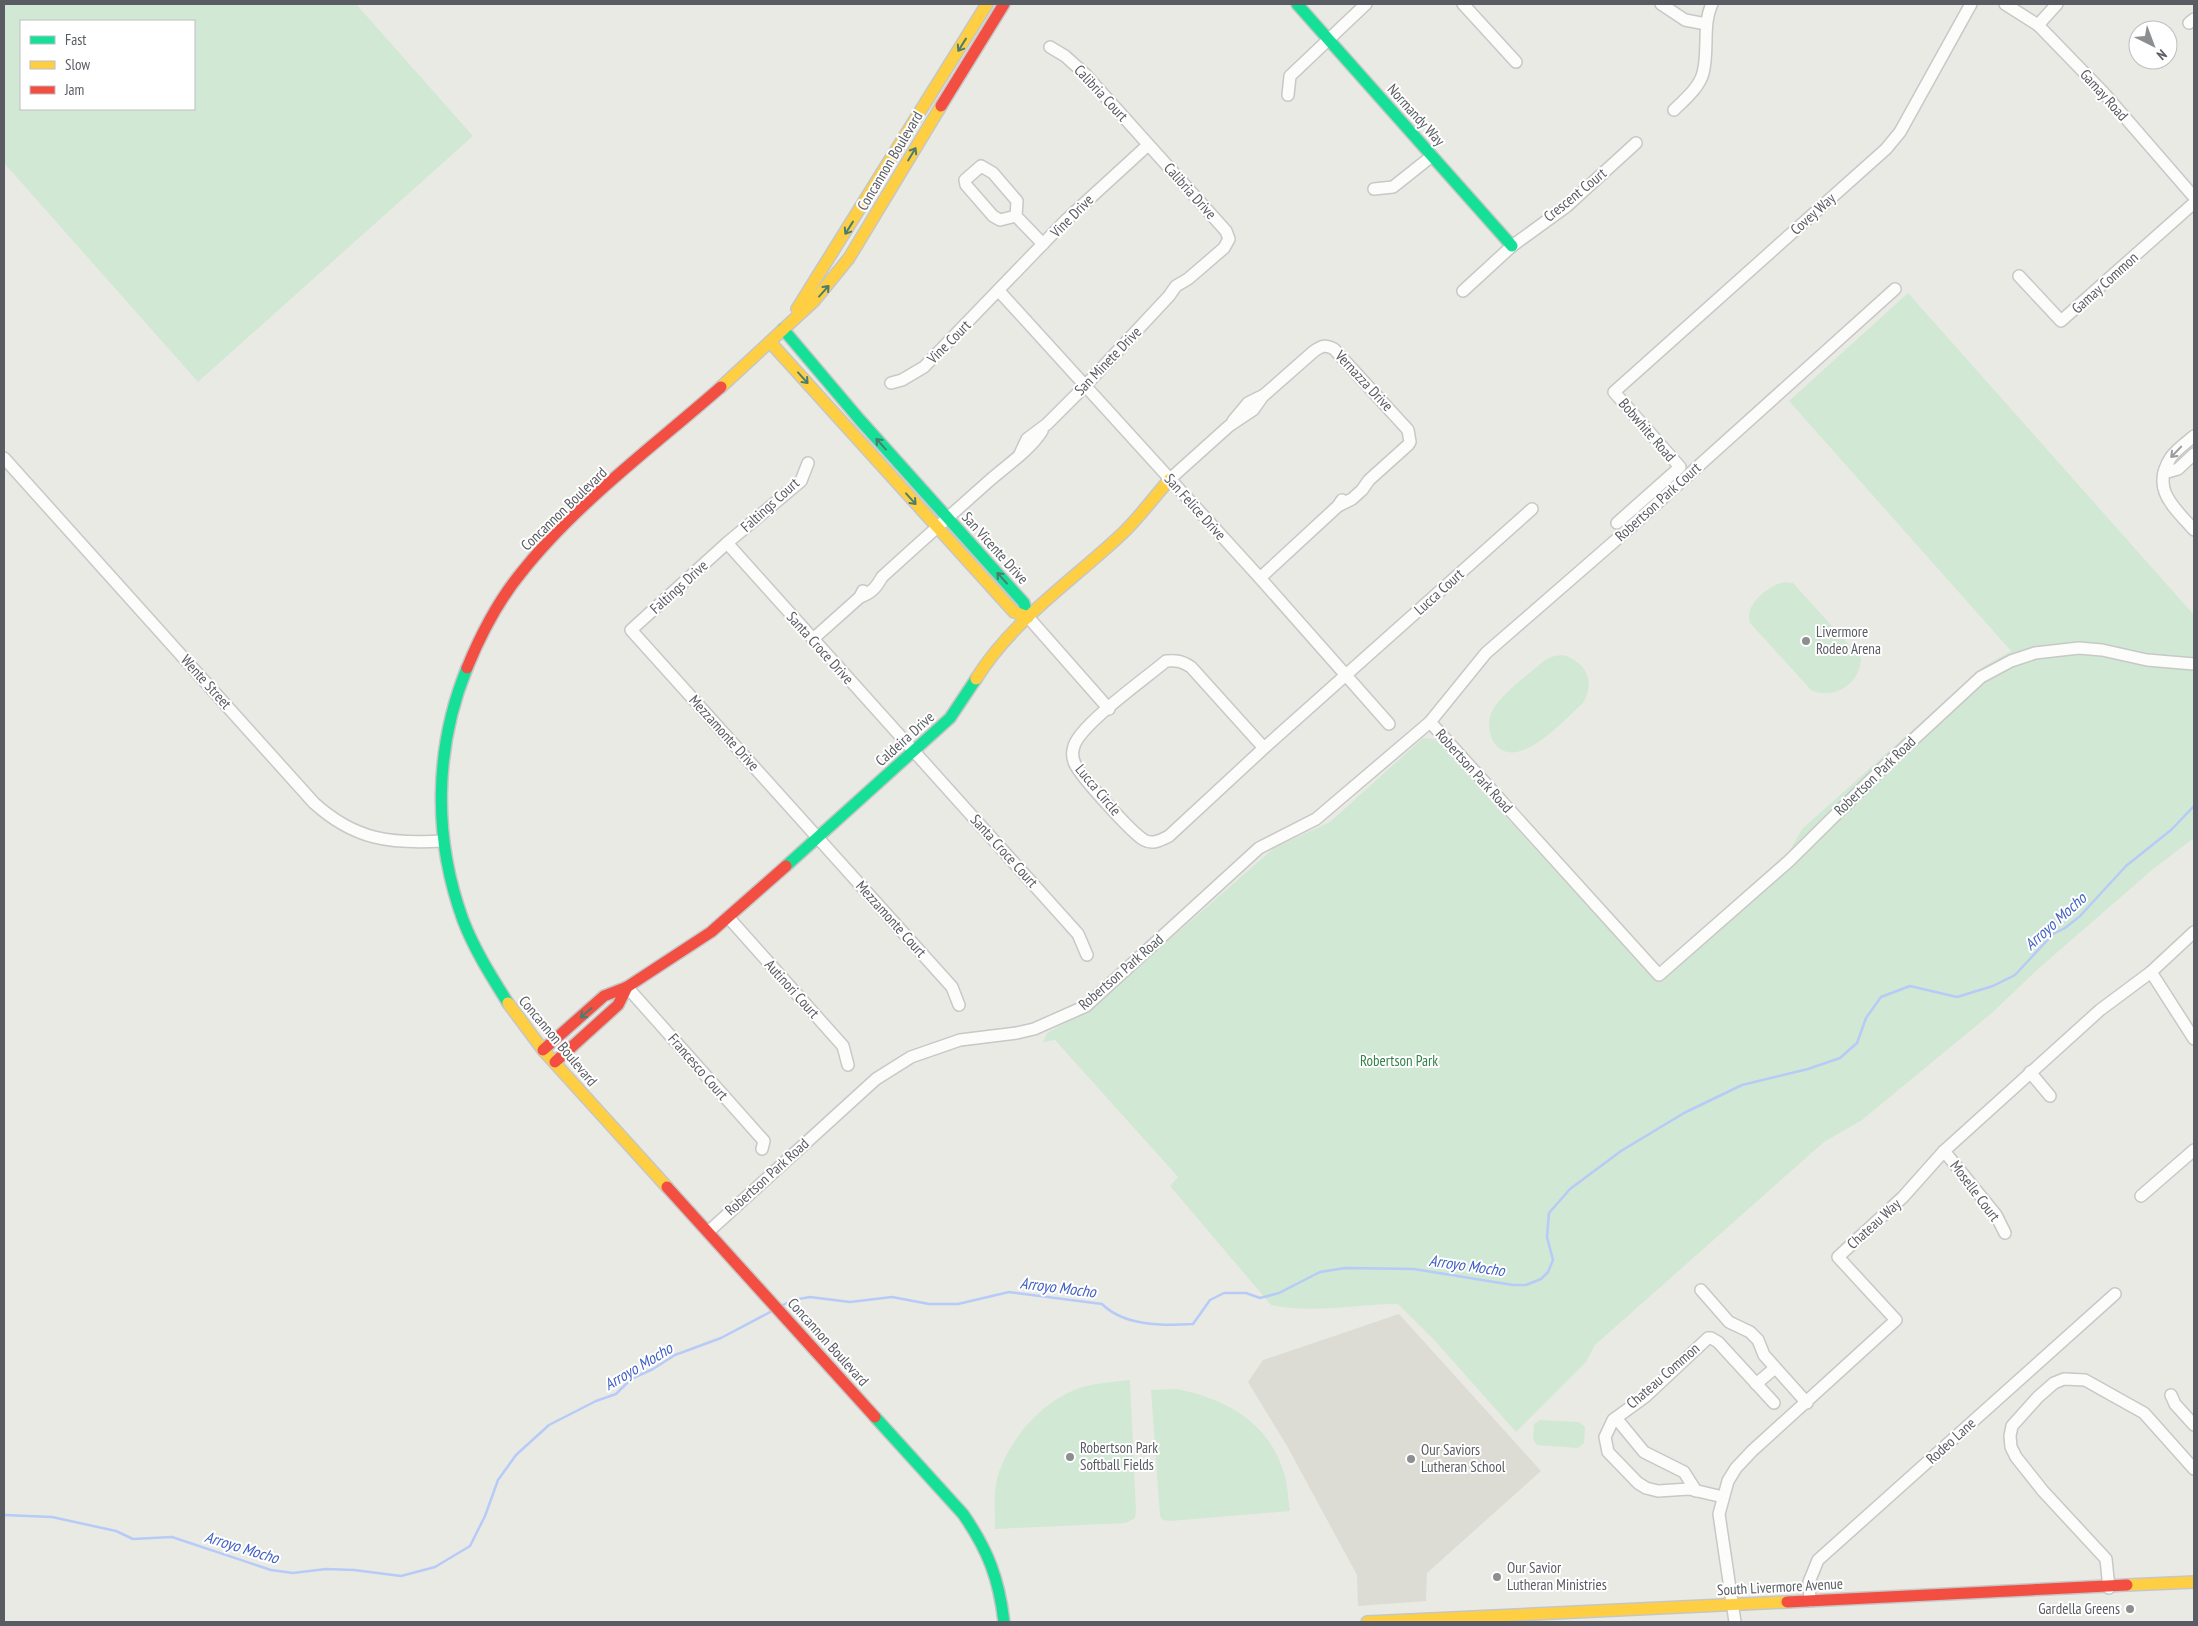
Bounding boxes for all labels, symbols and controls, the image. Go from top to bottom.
legend [20,20,195,110]
north arrow [2128,20,2178,70]
text: Fast [65,30,86,49]
one-way arrow [956,38,966,52]
text: N [2153,45,2171,64]
text: Slow [65,55,90,74]
street label: Calibria Court [1070,60,1132,125]
street label: Gamay Road [2076,65,2133,124]
text: Jam [64,80,84,99]
street label: Normandy Way [1384,80,1449,150]
street label: Concannon Boulevard [853,108,927,214]
one-way arrow [907,147,917,161]
street label: Calibria Drive [1160,158,1221,223]
street label: Crescent Court [1539,164,1610,226]
street label: Covey Way [1786,188,1839,239]
street label: Vine Drive [1045,190,1097,242]
one-way arrow [844,221,854,235]
street label: Gamay Common [2067,248,2142,317]
one-way arrow [818,284,830,297]
street label: Vine Court [922,316,975,368]
street label: San Minete Drive [1070,322,1145,399]
street label: Vernazza Drive [1331,346,1397,415]
one-way arrow [797,371,809,384]
street label: Bobwhite Road [1615,394,1680,465]
one-way arrow [875,437,887,450]
one-way arrow [2170,446,2182,459]
street label: Robertson Park Court [1611,458,1704,545]
street label: Concannon Boulevard [517,463,611,554]
street label: San Felice Drive [1161,469,1230,544]
street label: Faltings Court [736,473,803,536]
one-way arrow [905,492,917,505]
street label: San Vicente Drive [958,508,1033,588]
street label: Faltings Drive [646,556,712,618]
street label: Lucca Court [1410,564,1467,619]
one-way arrow [996,571,1007,584]
street label: Santa Croce Drive [783,607,858,688]
place label: Livermore Rodeo Arena [1816,622,1881,658]
marker: Livermore Rodeo Arena [1800,635,1812,647]
street label: Wente Street [177,651,236,713]
street label: Mezzamonte Drive [685,691,764,775]
street label: Caldeira Drive [871,707,938,770]
street label: Robertson Park Road [1432,725,1517,817]
street label: Robertson Park Road [1830,732,1920,819]
street label: Lucca Circle [1071,760,1125,819]
street label: Santa Croce Court [967,810,1042,891]
street label: Mezzamonte Court [852,876,931,961]
water label: Arroyo Mocho [2020,887,2091,954]
street label: Robertson Park Road [1074,930,1167,1014]
street label: Autinori Court [761,955,824,1022]
street label: Concannon Boulevard [515,992,602,1090]
one-way arrow [579,1007,592,1018]
street label: Francesco Court [664,1029,732,1104]
park label: Robertson Park [1360,1051,1438,1070]
street label: Robertson Park Road [721,1134,813,1219]
street label: Moselle Court [1946,1156,2005,1225]
street label: Chateau Way [1843,1194,1905,1253]
water label: Arroyo Mocho [1428,1250,1507,1280]
water label: Arroyo Mocho [1019,1272,1098,1302]
street label: Concannon Boulevard [784,1294,873,1390]
water label: Arroyo Mocho [600,1337,677,1394]
street label: Chateau Common [1622,1339,1703,1413]
street label: Rodeo Lane [1922,1413,1979,1468]
place label: Robertson Park Softball Fields [1080,1438,1158,1474]
place label: Our Saviors Lutheran School [1421,1440,1506,1476]
marker: Robertson Park Softball Fields [1064,1451,1076,1463]
marker: Our Saviors Lutheran School [1405,1453,1417,1465]
water label: Arroyo Mocho [203,1526,282,1568]
place label: Our Savior Lutheran Ministries [1507,1558,1607,1594]
marker: Our Savior Lutheran Ministries [1491,1571,1503,1583]
street label: South Livermore Avenue [1716,1574,1843,1599]
place label: Gardella Greens [2038,1599,2120,1618]
marker: Gardella Greens [2124,1603,2136,1615]

